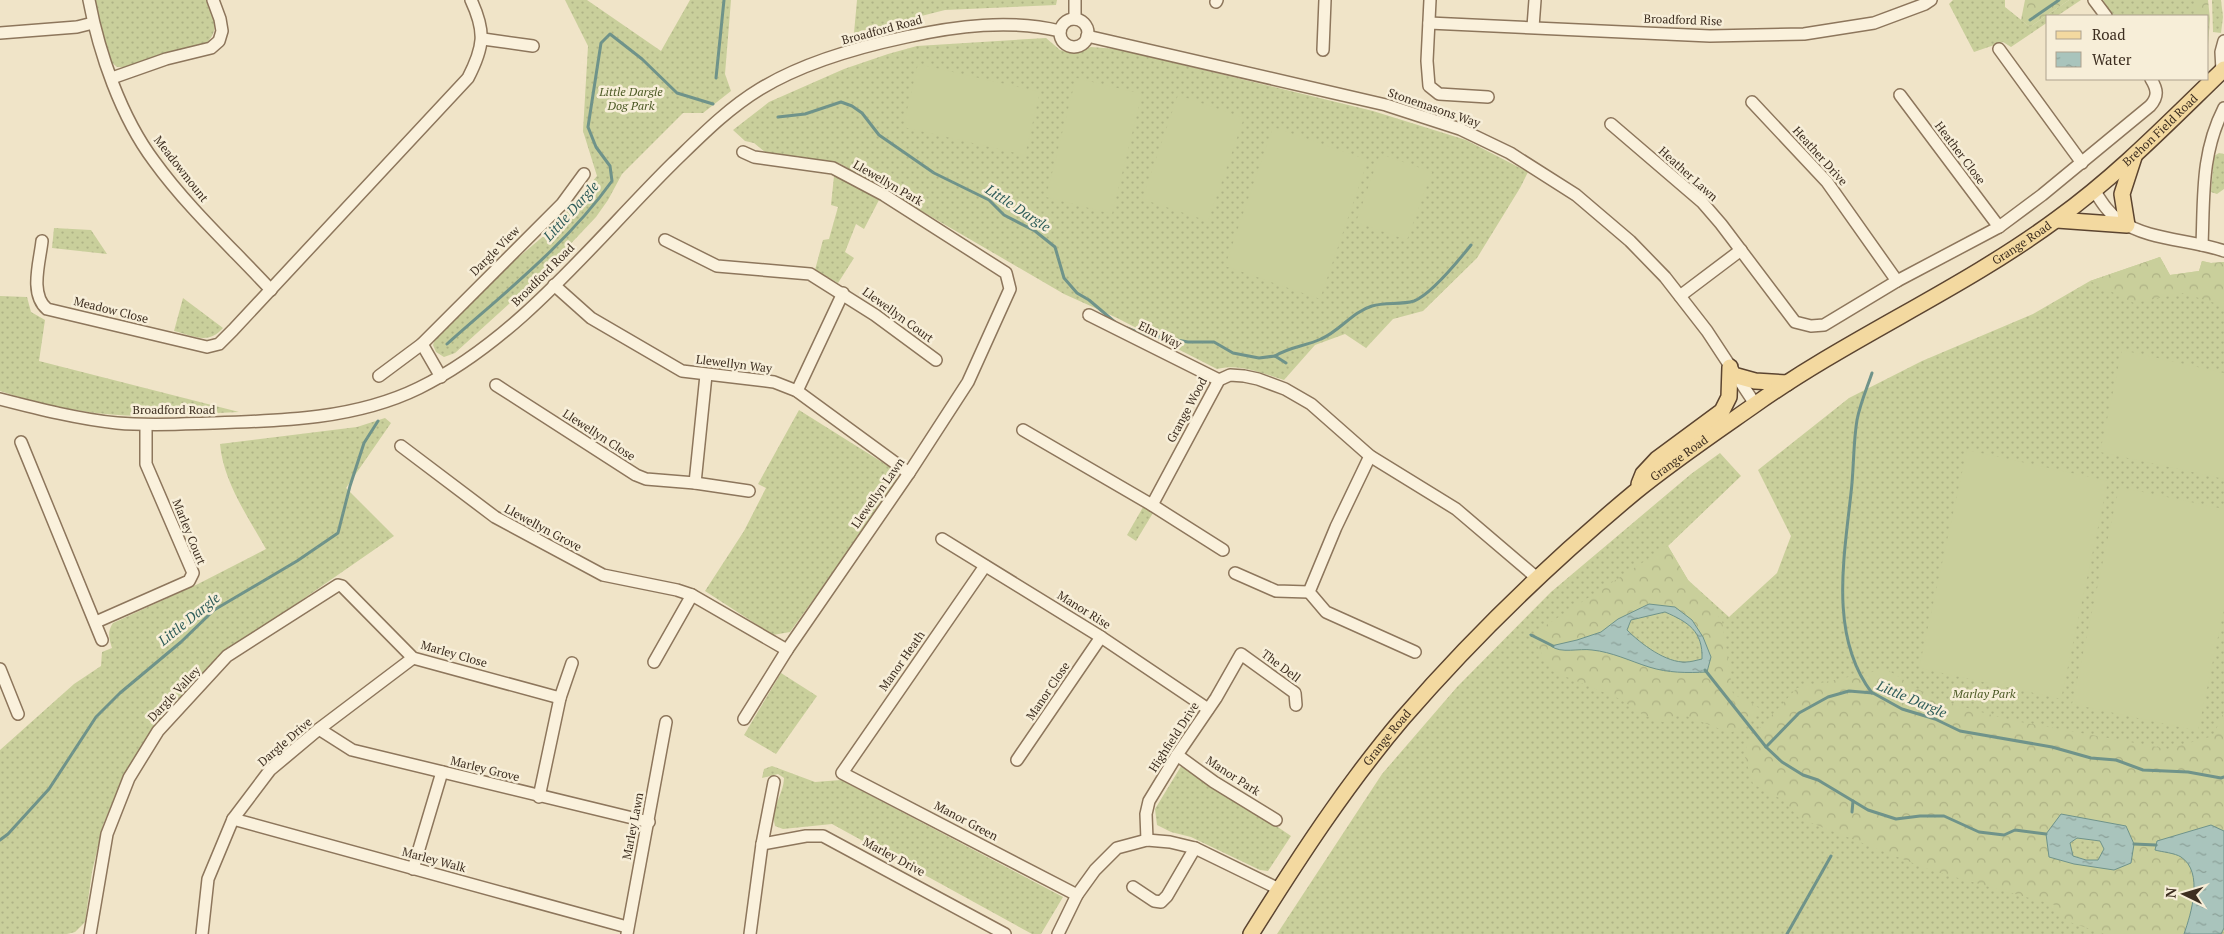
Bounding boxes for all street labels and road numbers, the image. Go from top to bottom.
street label: Broadford Road [840,11,924,47]
street label: Broadford Rise [1644,11,1723,28]
street label: Stonemasons Way [1386,85,1483,131]
street label: Brehon Field Road [2119,91,2201,169]
street label: Heather Close [1932,118,1989,187]
street label: Heather Drive [1790,123,1851,188]
street label: Meadowmount [151,133,212,205]
street label: Heather Lawn [1656,143,1721,204]
street label: Llewellyn Park [851,157,927,209]
street label: Grange Road [1989,217,2054,268]
street label: Dargle View [467,222,523,279]
street label: Broadford Road [508,240,577,309]
street label: Llewellyn Court [860,284,937,346]
street label: Meadow Close [72,293,150,326]
street label: Elm Way [1136,318,1185,352]
street label: Llewellyn Way [695,351,774,376]
street label: Grange Wood [1163,374,1210,445]
street label: Broadford Road [133,402,216,417]
street label: Llewellyn Close [560,406,638,464]
street label: Grange Road [1647,432,1711,484]
street label: Llewellyn Lawn [848,455,907,531]
street label: Marley Court [169,497,210,567]
street label: Llewellyn Grove [502,501,584,554]
street label: Manor Rise [1055,587,1114,632]
street label: Manor Heath [875,628,928,694]
street label: Marley Close [419,637,489,670]
street label: The Dell [1259,646,1304,685]
street label: Manor Close [1023,659,1073,723]
street label: Dargle Valley [144,662,204,724]
street label: Highfield Drive [1145,699,1202,775]
street label: Grange Road [1359,706,1414,769]
street label: Dargle Drive [255,714,315,769]
street label: Manor Park [1203,752,1264,799]
street label: Marley Grove [449,753,521,784]
street label: Marley Lawn [619,791,646,861]
street label: Manor Green [932,798,1001,844]
street label: Marley Drive [861,834,928,879]
street label: Marley Walk [400,844,469,875]

